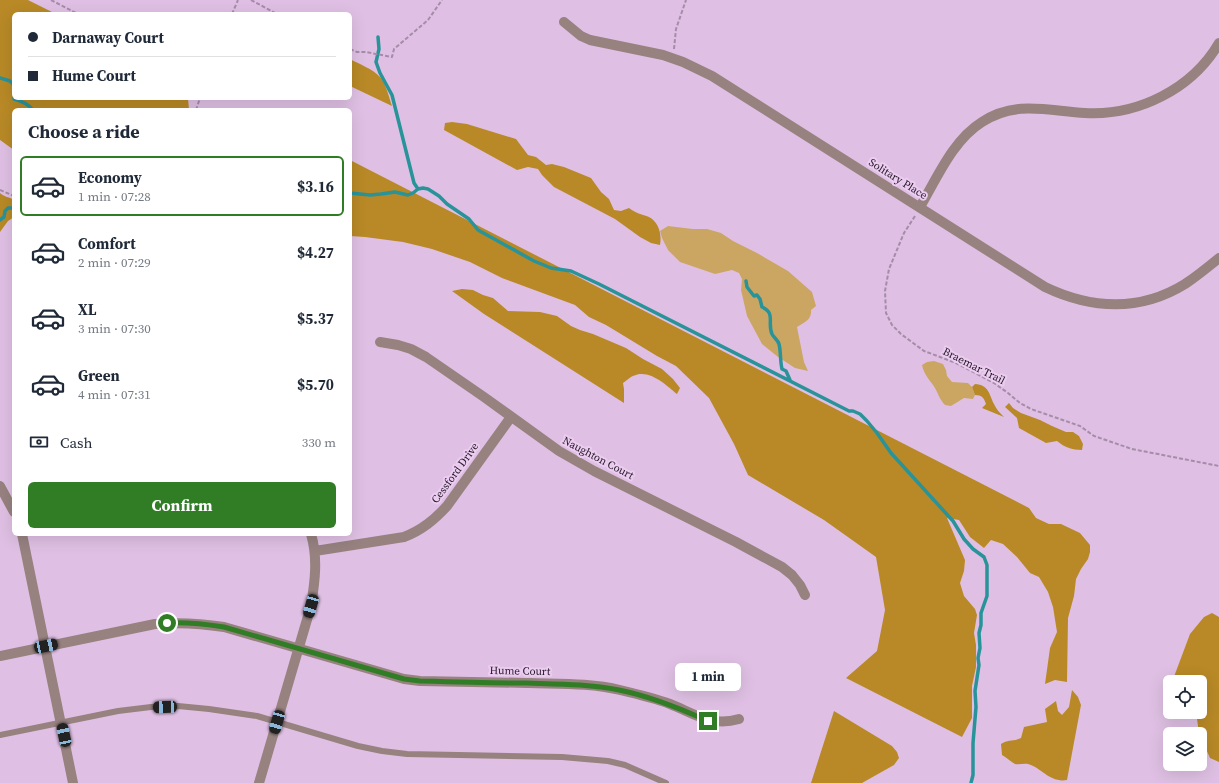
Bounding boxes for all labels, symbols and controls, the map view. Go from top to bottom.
text: Darnaway Court [52,27,164,48]
text: Hume Court [52,65,136,86]
text: Choose a ride [28,119,140,144]
street label: Solitary Place [866,155,930,203]
text: Economy [78,167,142,188]
icon: car [30,168,66,204]
text: $3.16 [297,176,334,197]
text: 1 min · 07:28 [78,188,151,205]
text: Comfort [78,233,136,254]
icon: car [30,234,66,270]
text: $4.27 [297,242,334,263]
text: 2 min · 07:29 [78,254,151,271]
text: XL [78,299,97,320]
icon: car [30,300,66,336]
text: $5.37 [297,308,334,329]
text: 3 min · 07:30 [78,320,151,337]
street label: Braemar Trail [940,344,1008,388]
text: Green [78,365,120,386]
icon: car [30,366,66,402]
text: $5.70 [297,374,334,395]
text: 4 min · 07:31 [78,386,151,403]
icon: cash [28,431,50,453]
text: Cash [60,432,92,453]
street label: Naughton Court [560,433,637,483]
text: 330 m [302,434,336,451]
street label: Cessford Drive [428,439,482,506]
button: Confirm [28,482,336,528]
car [302,593,320,619]
route start [158,614,176,632]
car [33,638,59,654]
street label: Hume Court [490,663,551,679]
callout: 1 min [675,663,741,691]
text: 1 min [691,668,725,685]
map controls [1163,675,1207,771]
button: locate [1163,675,1207,719]
car [153,701,177,713]
car [268,709,286,735]
route end [699,712,717,730]
car [56,722,72,748]
button: layers [1163,727,1207,771]

